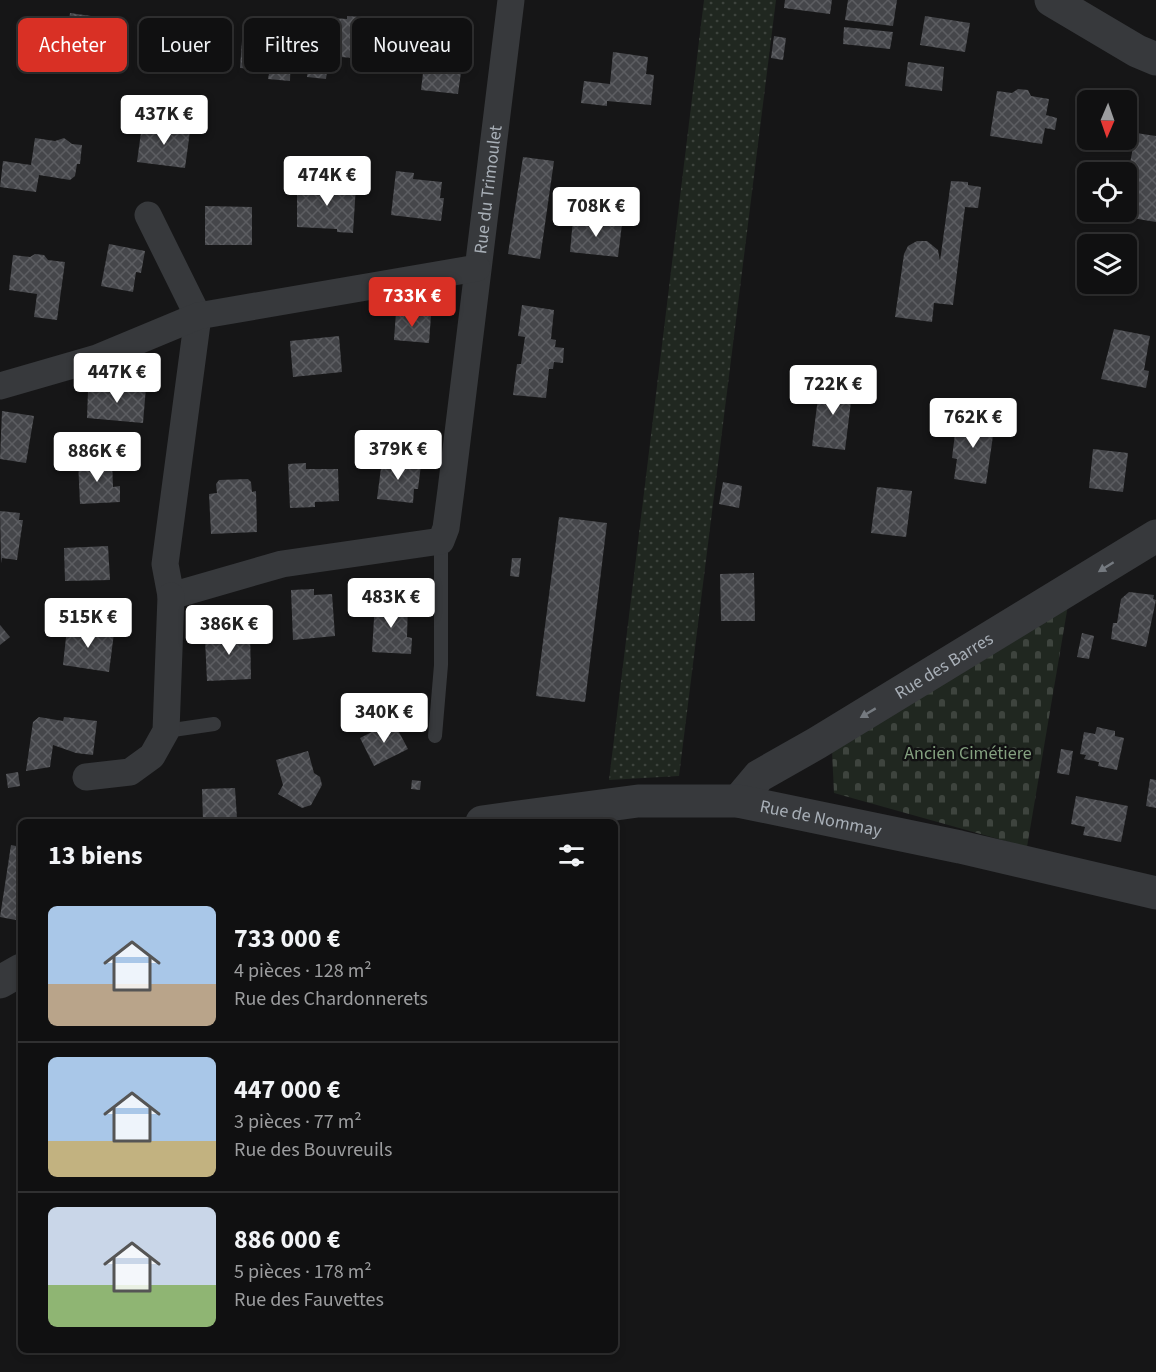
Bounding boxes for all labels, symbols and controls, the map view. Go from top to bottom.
chip: Acheter [18,18,127,72]
chip: Louer [139,18,232,72]
chip: Filtres [244,18,340,72]
chip: Nouveau [352,18,472,72]
north arrow [1077,90,1137,150]
map controls [1077,90,1137,294]
pin: 437K € [115,95,213,146]
text: 437K € [135,100,193,128]
street label: Rue du Trimoulet [468,124,508,255]
pin: 474K € [278,156,376,207]
text: 474K € [298,161,356,189]
button: locate [1077,162,1137,222]
pin: 708K € [547,187,645,238]
text: 708K € [567,192,625,220]
button: layers [1077,234,1137,294]
pin: 733K € [363,277,461,328]
text: 733K € [383,282,441,310]
pin: 447K € [68,353,166,404]
text: 447K € [88,358,146,386]
pin: 722K € [784,365,882,416]
text: 722K € [804,370,862,398]
pin: 762K € [924,398,1022,449]
text: 762K € [944,403,1002,431]
pin: 379K € [349,430,447,481]
pin: 886K € [48,432,146,483]
text: 379K € [369,435,427,463]
text: 886K € [68,437,126,465]
one-way arrow [1098,562,1114,573]
pin: 483K € [342,578,440,629]
text: 483K € [362,583,420,611]
pin: 515K € [39,598,137,649]
text: 515K € [59,603,117,631]
pin: 386K € [180,605,278,656]
text: 386K € [200,610,258,638]
street label: Rue des Barres [890,626,998,705]
pin: 340K € [335,693,433,744]
text: 340K € [355,698,413,726]
one-way arrow [860,707,876,718]
park label: Ancien Cimétiere [904,741,1032,766]
street label: Rue de Nommay [758,793,885,843]
text: 13 biens [48,837,143,874]
icon: filters [555,839,588,872]
text: 733 000 € [234,920,341,957]
icon: home [96,930,168,1002]
text: 4 pièces · 128 m² [234,957,372,985]
text: Rue des Chardonnerets [234,985,428,1013]
text: 447 000 € [234,1071,341,1108]
icon: home [96,1081,168,1153]
text: 3 pièces · 77 m² [234,1108,362,1136]
text: Rue des Bouvreuils [234,1136,392,1164]
text: 886 000 € [234,1221,341,1258]
icon: home [96,1231,168,1303]
text: 5 pièces · 178 m² [234,1258,372,1286]
text: Rue des Fauvettes [234,1286,384,1314]

